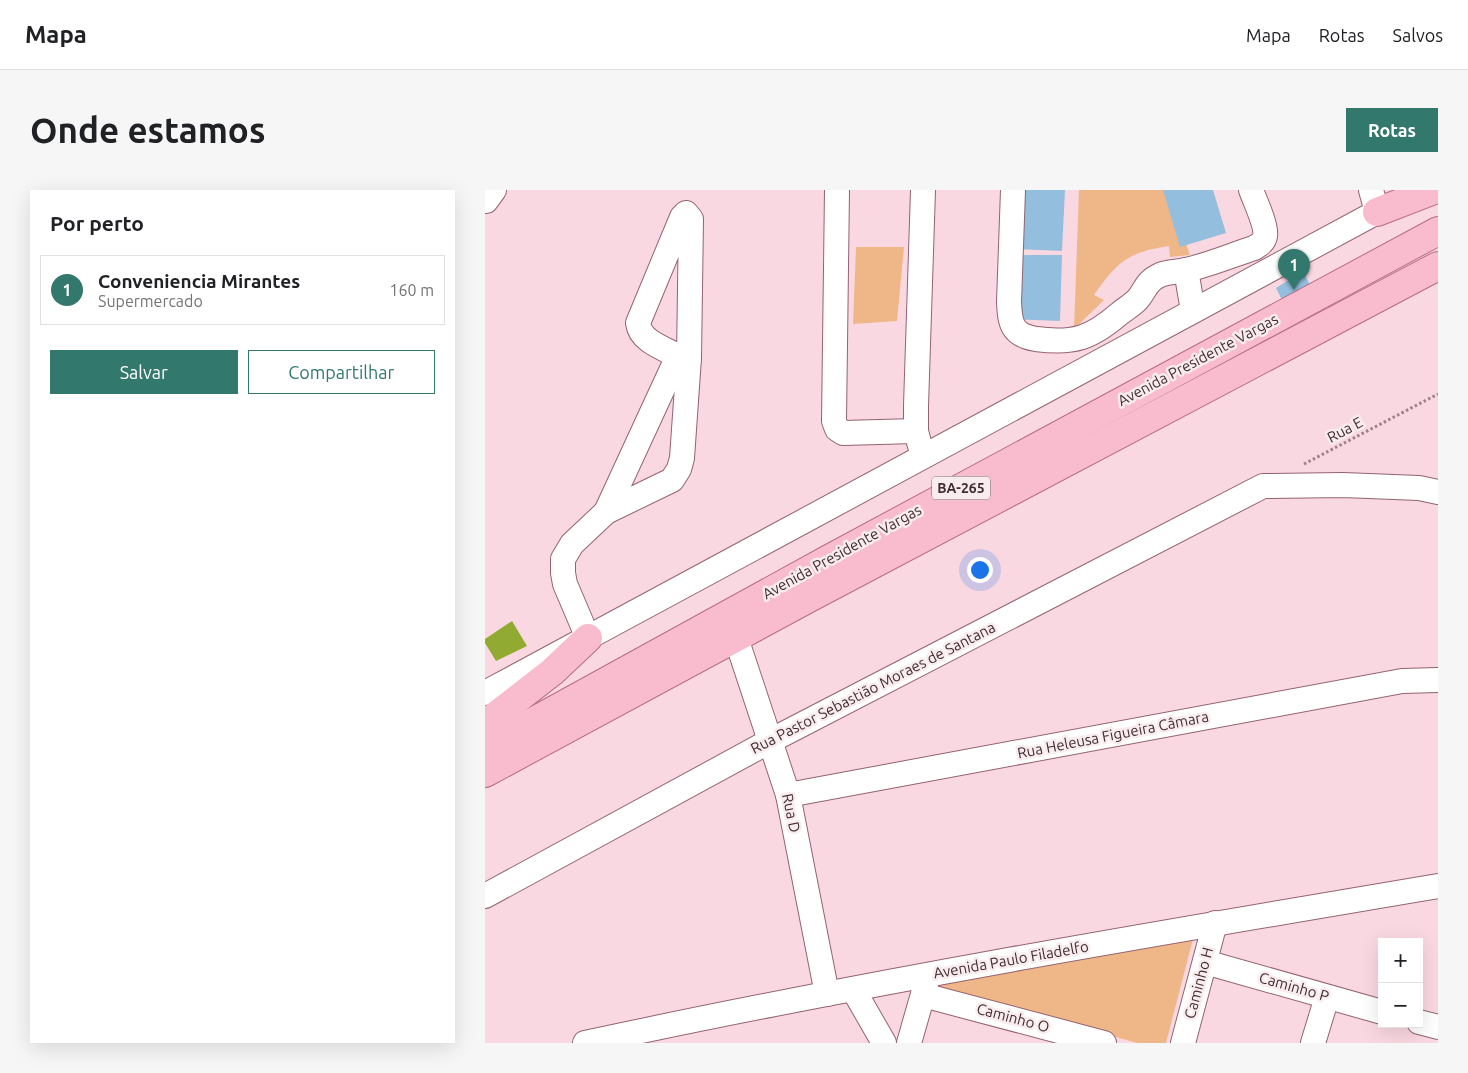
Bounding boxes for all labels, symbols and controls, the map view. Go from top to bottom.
text: Mapa [25,21,87,48]
text: Mapa [1246,25,1291,45]
text: Rotas [1319,25,1365,45]
text: Salvos [1393,25,1443,45]
button: Rotas [1346,108,1438,152]
text: Onde estamos [30,110,265,150]
text: Por perto [50,211,144,235]
pin: 1 [1278,249,1310,290]
text: Conveniencia Mirantes [98,270,300,292]
text: 1 [62,281,72,299]
text: 160 m [389,281,434,299]
text: Supermercado [98,292,203,310]
street label: Avenida Presidente Vargas [1115,310,1281,409]
button: Salvar [50,350,238,394]
button: Compartilhar [248,350,435,394]
street label: Rua E [1324,413,1365,446]
road number: BA-265 [932,476,990,500]
street label: Avenida Presidente Vargas [759,501,924,602]
your location [967,557,993,583]
street label: Rua Pastor Sebastião Moraes de Santana [748,618,998,757]
street label: Rua Heleusa Figueira Câmara [1016,708,1210,761]
street label: Rua D [779,792,804,834]
street label: Avenida Paulo Filadelfo [932,937,1090,982]
map controls [1378,938,1423,1028]
button: + [1378,938,1423,983]
street label: Caminho H [1181,945,1216,1020]
street label: Caminho P [1257,968,1331,1005]
button: − [1378,983,1423,1028]
street label: Caminho O [975,1000,1051,1035]

